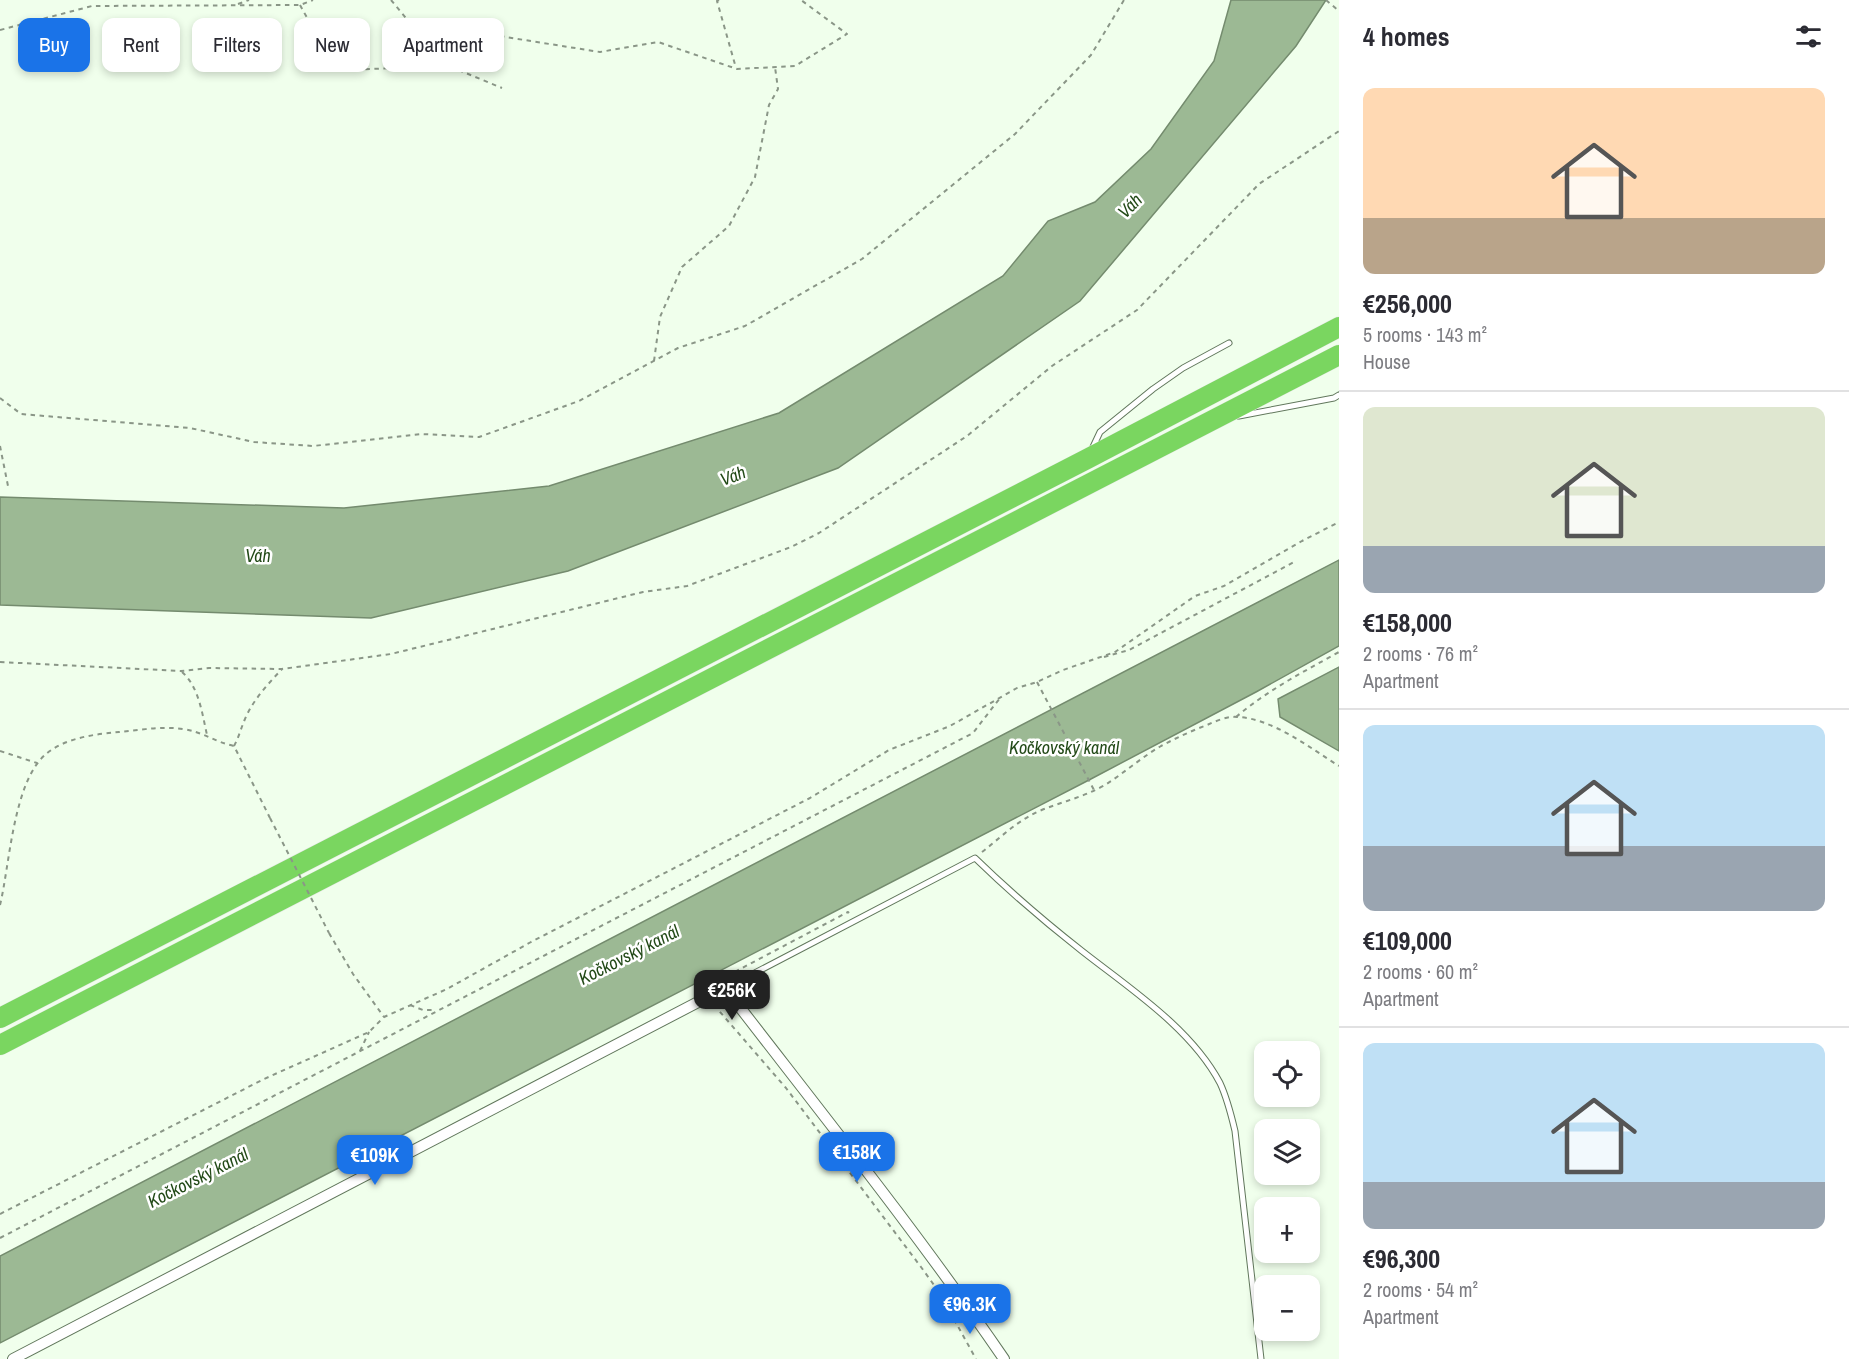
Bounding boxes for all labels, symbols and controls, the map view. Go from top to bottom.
chip: Buy [18,18,90,72]
chip: Rent [102,18,180,72]
chip: Filters [192,18,282,72]
chip: New [294,18,370,72]
chip: Apartment [382,18,504,72]
text: 4 homes [1363,19,1450,54]
icon: filters [1792,20,1825,53]
icon: home [1540,127,1648,235]
water label: Váh [1112,188,1148,224]
text: €256,000 [1363,286,1452,321]
text: 5 rooms · 143 m² [1363,321,1487,348]
text: House [1363,348,1410,375]
icon: home [1540,446,1648,554]
water label: Váh [717,459,749,492]
water label: Váh [245,543,271,568]
text: €158,000 [1363,605,1452,640]
text: 2 rooms · 76 m² [1363,640,1478,667]
text: Apartment [1363,667,1439,694]
water label: Kočkovský kanál [1009,735,1120,760]
icon: home [1540,764,1648,872]
water label: Kočkovský kanál [574,918,684,991]
text: €109,000 [1363,923,1452,958]
text: 2 rooms · 60 m² [1363,958,1478,985]
pin: €256K [690,970,774,1021]
text: €256K [708,976,756,1003]
text: Apartment [1363,985,1439,1012]
map controls [1254,1041,1320,1341]
button: locate [1254,1041,1320,1107]
icon: home [1540,1082,1648,1190]
button: layers [1254,1119,1320,1185]
pin: €158K [815,1132,899,1183]
pin: €109K [333,1135,417,1186]
text: €158K [833,1138,881,1165]
water label: Kočkovský kanál [143,1141,253,1214]
text: €109K [351,1141,399,1168]
button: + [1254,1197,1320,1263]
text: €96,300 [1363,1241,1440,1276]
button: − [1254,1275,1320,1341]
text: 2 rooms · 54 m² [1363,1276,1478,1303]
pin: €96.3K [921,1284,1019,1335]
text: €96.3K [944,1290,996,1317]
text: Apartment [1363,1303,1439,1330]

